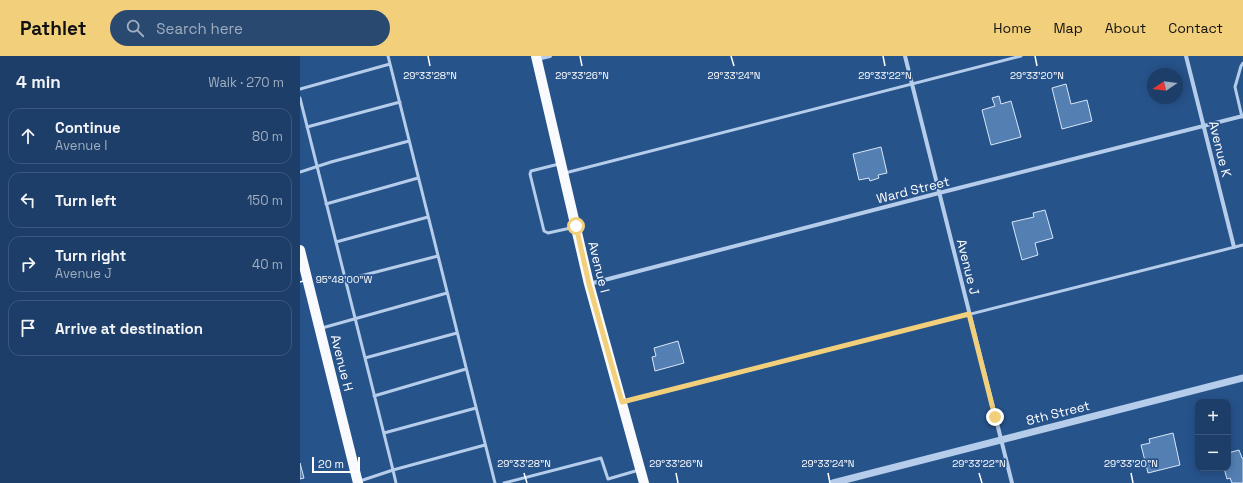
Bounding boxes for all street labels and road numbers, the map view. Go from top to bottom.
street label: Avenue K [1205,119,1235,179]
street label: Ward Street [875,173,951,207]
street label: Avenue J [953,237,983,297]
street label: Avenue I [584,240,614,294]
street label: Avenue H [327,333,357,393]
street label: 8th Street [1024,397,1092,429]

